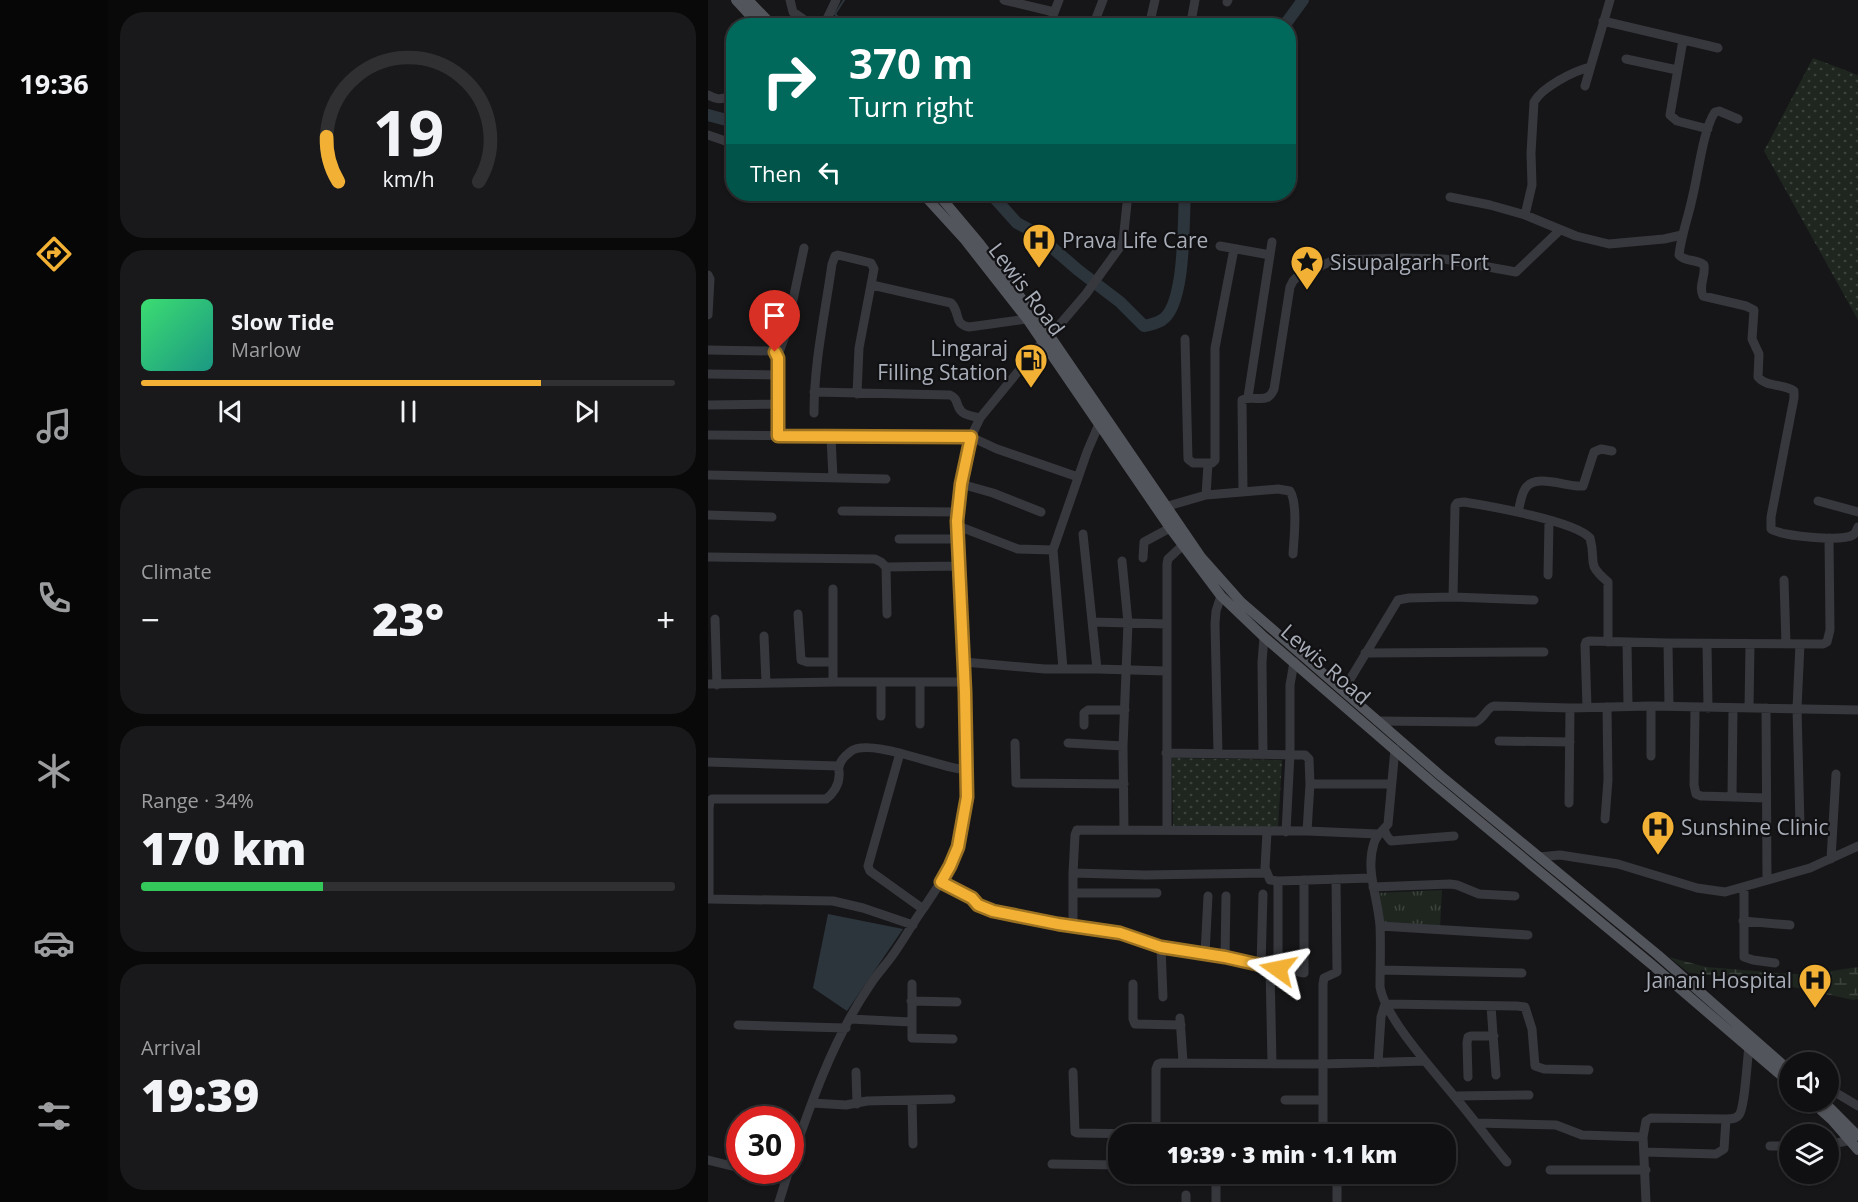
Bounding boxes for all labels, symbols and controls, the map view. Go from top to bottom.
text: 370 m [849,34,973,91]
icon: right [750,42,828,120]
text: 19:36 [19,65,89,102]
text: Turn right [849,88,974,125]
text: 19 [372,89,444,174]
icon: left [813,156,846,189]
text: Then [750,158,801,188]
text: km/h [382,164,434,193]
hospital icon: Prava Life Care [1021,222,1057,269]
place label: Prava Life Care [1062,226,1208,254]
icon: directions [33,233,75,275]
street label: Lewis Road [983,237,1071,341]
place icon: Sisupalgarh Fort [1289,244,1325,291]
place label: Sisupalgarh Fort [1330,248,1489,276]
pin [749,290,800,352]
icon: arrive [758,299,791,332]
text: Slow Tide [231,306,334,336]
place label: Lingaraj Filling Station [877,334,1008,386]
text: Marlow [231,336,301,363]
fuel station icon: Lingaraj Filling Station [1013,342,1049,389]
icon: previous [214,395,247,428]
icon: pause [392,395,425,428]
icon: next [570,395,603,428]
icon: music [33,405,75,447]
text: Climate [141,558,212,585]
icon: phone [33,577,75,619]
text: 23° [372,588,444,649]
text: − [141,597,160,642]
text: + [656,597,675,642]
street label: Lewis Road [1275,617,1377,711]
icon: climate [33,750,75,792]
text: Range · 34% [141,787,254,814]
hospital icon: Sunshine Clinic [1640,809,1676,856]
place label: Sunshine Clinic [1681,813,1829,841]
text: 170 km [141,817,306,878]
icon: car [33,922,75,964]
position arrow [1246,937,1310,1001]
hospital icon: Janani Hospital [1797,962,1833,1009]
place label: Janani Hospital [1644,966,1792,994]
text: Arrival [141,1034,201,1061]
map controls [1779,1052,1839,1184]
button: sound [1779,1052,1839,1112]
text: 19:39 [141,1064,259,1125]
icon: filters [33,1095,75,1137]
speed limit sign: 30 [726,1106,804,1184]
button: layers [1779,1124,1839,1184]
text: 19:39 · 3 min · 1.1 km [1167,1139,1397,1169]

